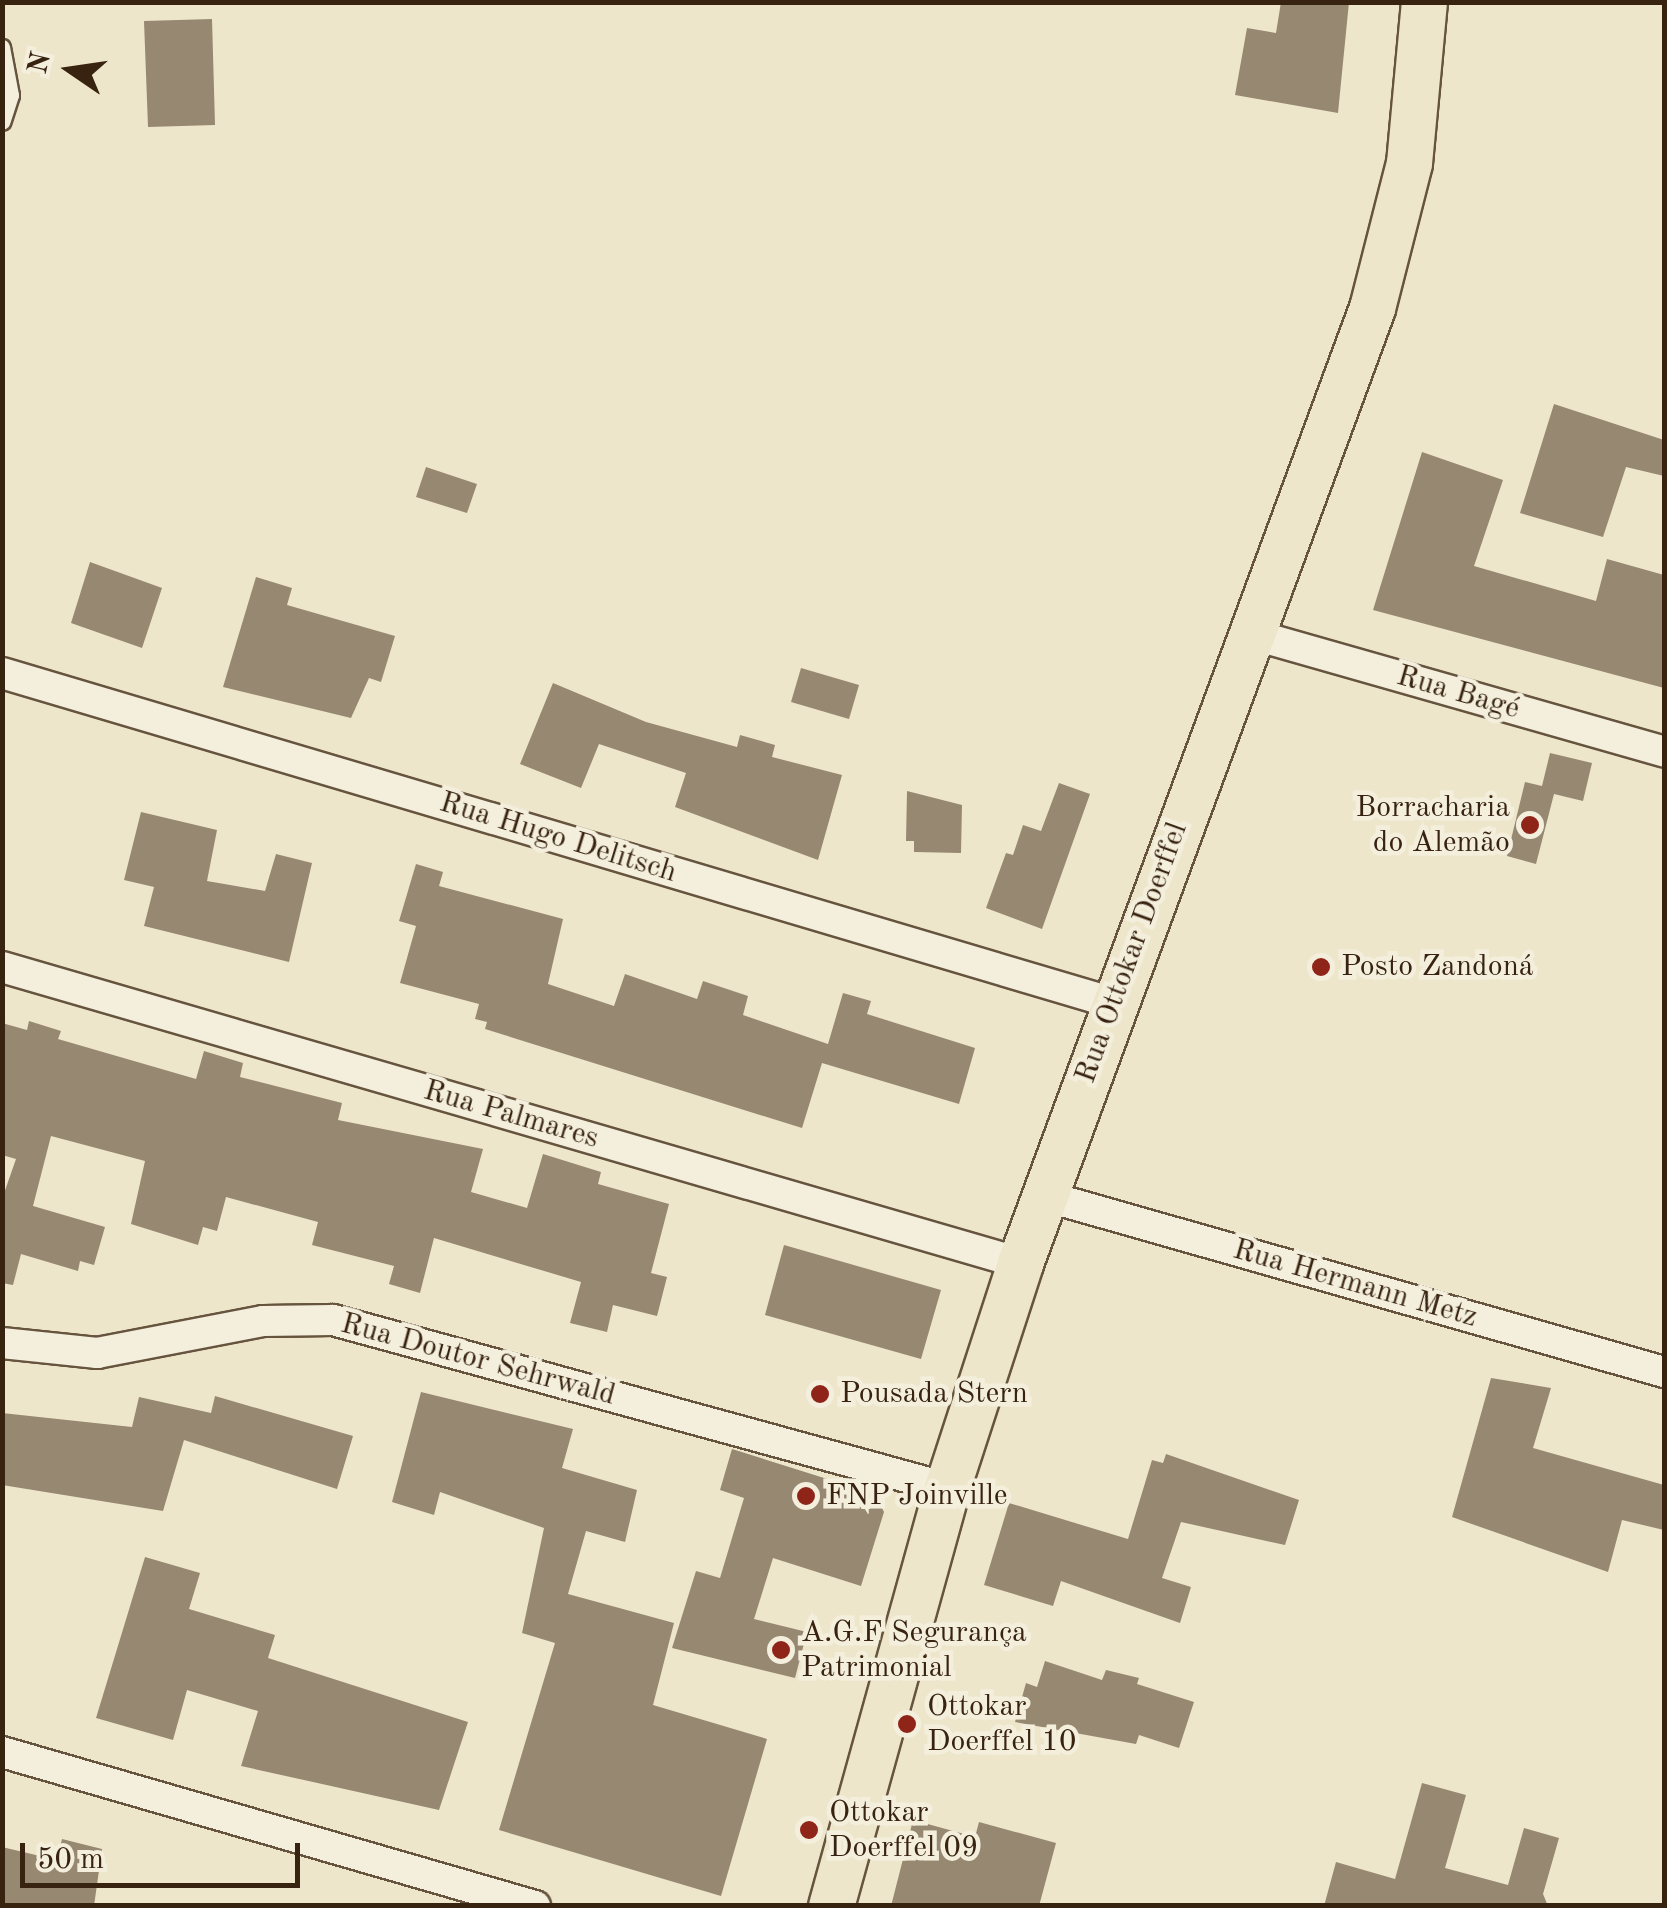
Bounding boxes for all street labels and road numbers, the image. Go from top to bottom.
street label: Rua Bagé [1392,658,1524,728]
street label: Rua Hugo Delitsch [435,785,681,891]
street label: Rua Ottokar Doerffel [1068,818,1196,1088]
street label: Rua Palmares [419,1073,603,1157]
street label: Rua Hermann Metz [1229,1232,1481,1336]
street label: Rua Doutor Sehrwald [337,1306,619,1414]

